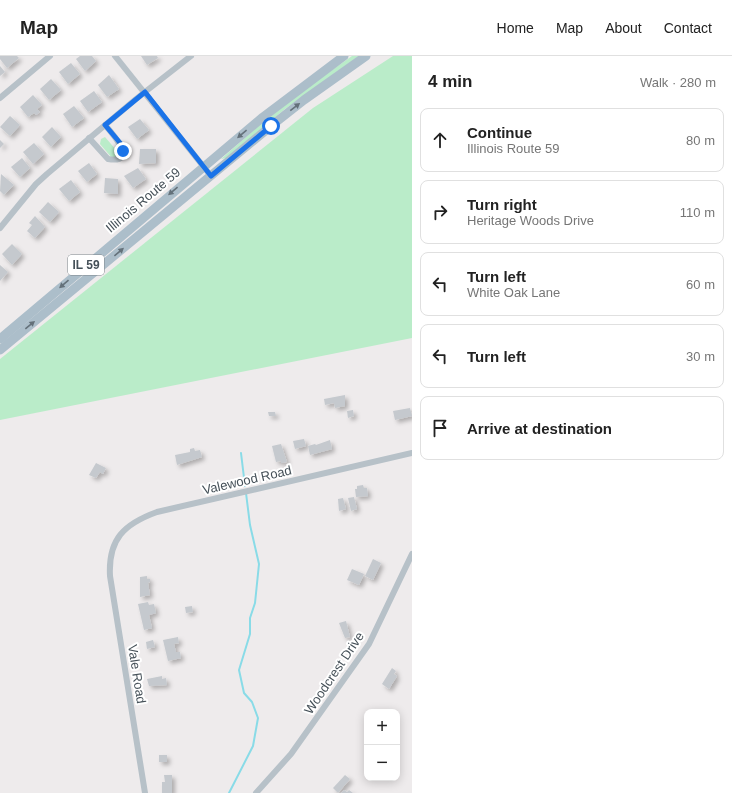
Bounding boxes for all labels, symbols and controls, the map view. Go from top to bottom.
text: Map [20,17,58,38]
text: Home [497,20,534,36]
text: Map [556,20,583,36]
text: About [605,20,642,36]
text: Contact [664,20,712,36]
text: 4 min [428,72,472,91]
text: Walk · 280 m [640,75,716,90]
one-way arrow [290,102,301,111]
route start [262,117,280,135]
text: Continue [467,124,532,141]
one-way arrow [237,129,248,138]
icon: ahead [429,129,451,151]
text: 80 m [686,133,715,148]
text: Illinois Route 59 [467,141,560,156]
route end [114,142,132,160]
street label: Illinois Route 59 [103,165,183,235]
one-way arrow [168,187,179,196]
text: Turn right [467,196,537,213]
icon: right [429,201,451,223]
text: 110 m [680,205,715,220]
text: Heritage Woods Drive [467,213,594,228]
one-way arrow [114,248,125,257]
road number: IL 59 [68,255,104,275]
text: Turn left [467,268,526,285]
icon: left [429,273,451,295]
text: 60 m [686,277,715,292]
one-way arrow [59,279,70,288]
text: White Oak Lane [467,285,560,300]
one-way arrow [25,321,35,329]
icon: left [429,345,451,367]
text: Turn left [467,348,526,365]
text: 30 m [686,349,715,364]
icon: arrive [429,417,451,439]
text: Arrive at destination [467,420,612,437]
street label: Valewood Road [201,462,293,498]
street label: Woodcrest Drive [301,629,367,717]
street label: Vale Road [125,643,149,705]
map controls [364,709,400,781]
button: + [364,709,400,745]
button: − [364,745,400,781]

